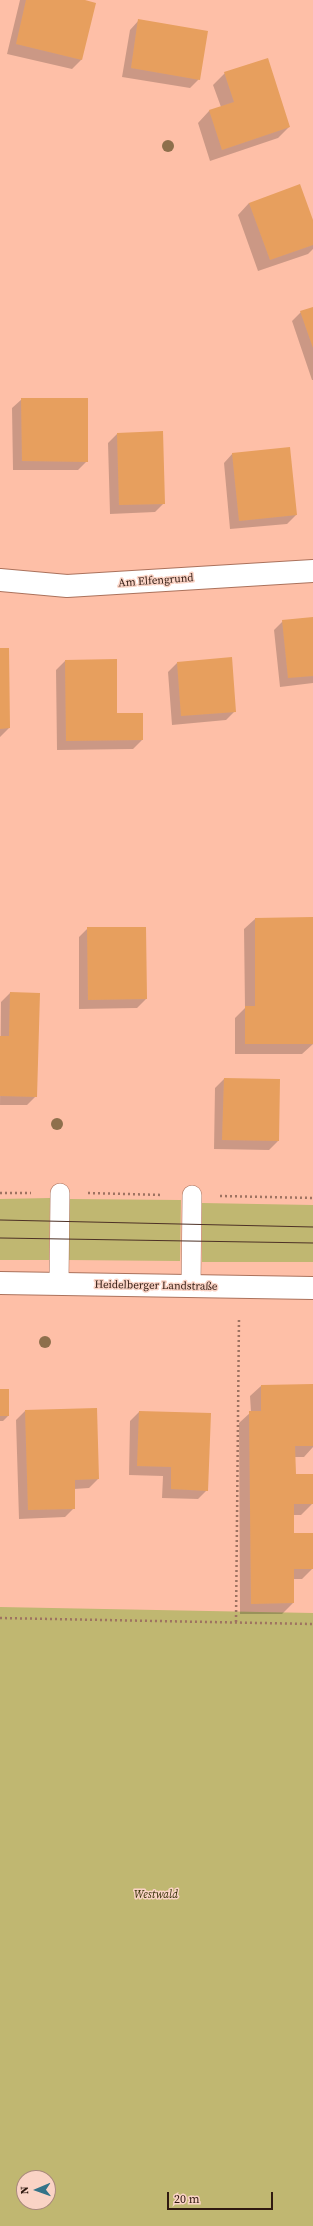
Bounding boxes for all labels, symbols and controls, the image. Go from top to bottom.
street label: Am Elfengrund [118,572,194,590]
street label: Heidelberger Landstraße [94,1278,218,1294]
park label: Westwald [134,1888,178,1902]
north arrow [16,2170,56,2210]
scale bar [169,2184,275,2210]
text: N [17,2186,32,2195]
text: 20 m [174,2191,200,2207]

